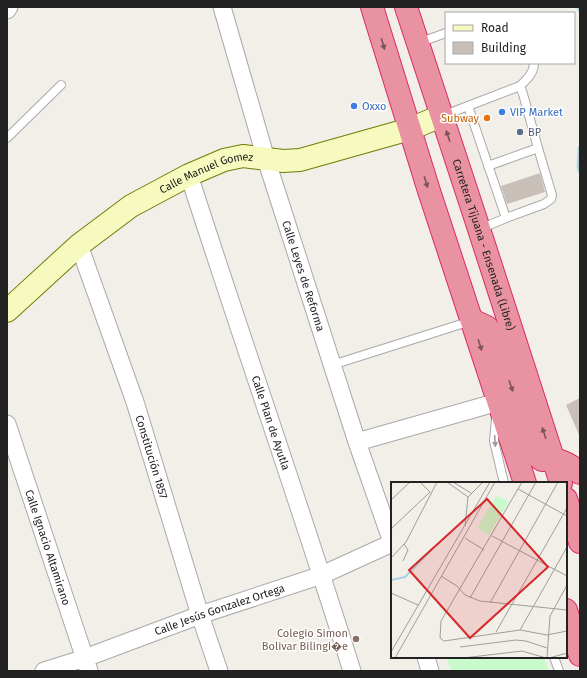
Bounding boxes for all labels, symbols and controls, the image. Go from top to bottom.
legend [445,12,575,64]
text: Road [481,21,509,35]
one-way arrow [380,39,386,51]
text: Building [481,41,527,55]
place label: Oxxo [362,100,387,113]
marker: Oxxo [349,101,359,111]
place label: VIP Market [510,106,563,119]
marker: VIP Market [497,107,507,117]
place label: Subway [441,112,480,125]
marker: Subway [482,113,492,123]
place label: BP [528,126,542,139]
marker: BP [515,127,525,137]
one-way arrow [445,130,451,142]
street label: Calle Manuel Gomez [157,149,254,196]
street label: Carretera Tijuana - Ensenada (Libre) [450,157,518,332]
one-way arrow [423,176,429,188]
street label: Calle Leyes de Reforma [280,219,327,333]
one-way arrow [477,340,483,352]
street label: Calle Plan de Ayutla [249,374,293,472]
one-way arrow [508,381,514,393]
street label: Constitución 1857 [133,413,171,500]
one-way arrow [541,426,547,438]
one-way arrow [492,435,499,447]
inset map [391,482,567,658]
street label: Calle Ignacio Altamirano [23,488,73,607]
street label: Calle Jesús Gonzalez Ortega [153,581,286,638]
place label: Colegio Simon Bolivar Bilingi�e [262,627,348,653]
marker: Colegio Simon Bolivar Bilingi�e [351,634,361,644]

